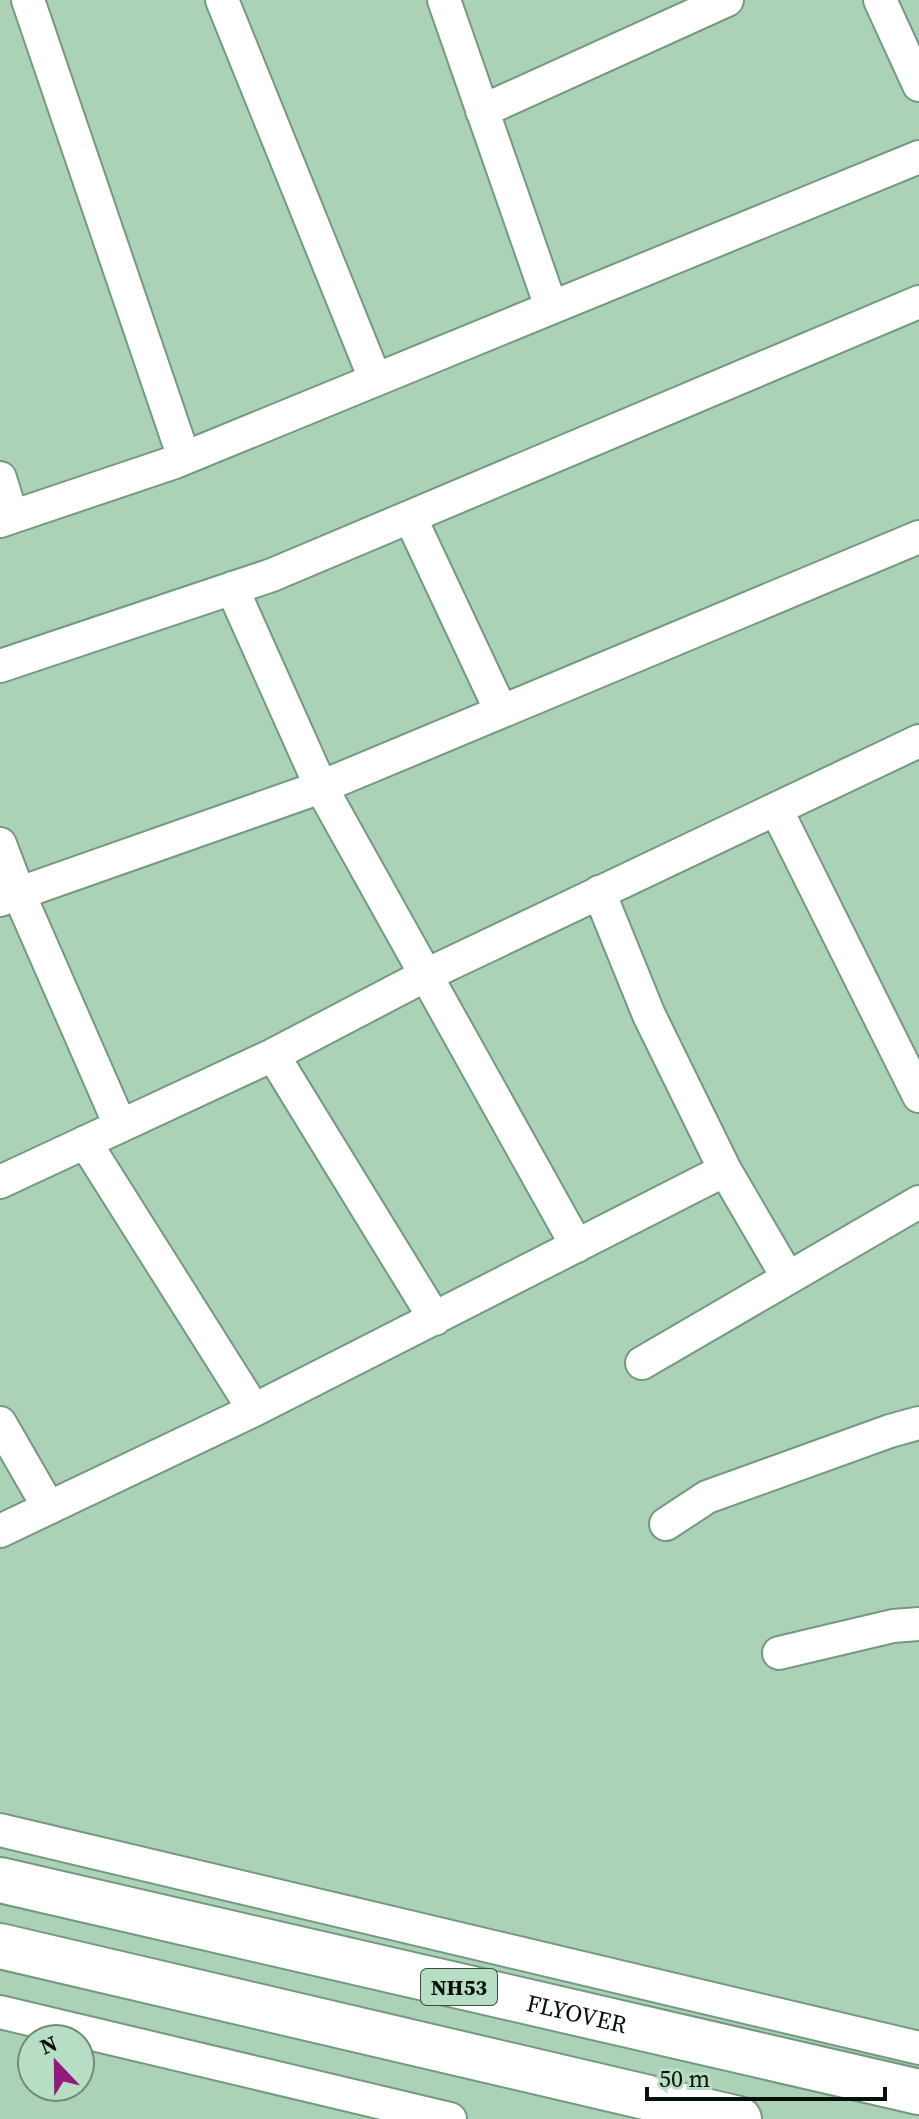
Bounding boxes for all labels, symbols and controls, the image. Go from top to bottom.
road number: NH53 [421,1969,497,2005]
street label: FLYOVER [524,1986,630,2041]
north arrow [16,2023,96,2103]
text: N [35,2028,62,2061]
scale bar [647,2051,885,2101]
text: 50 m [659,2062,710,2095]

